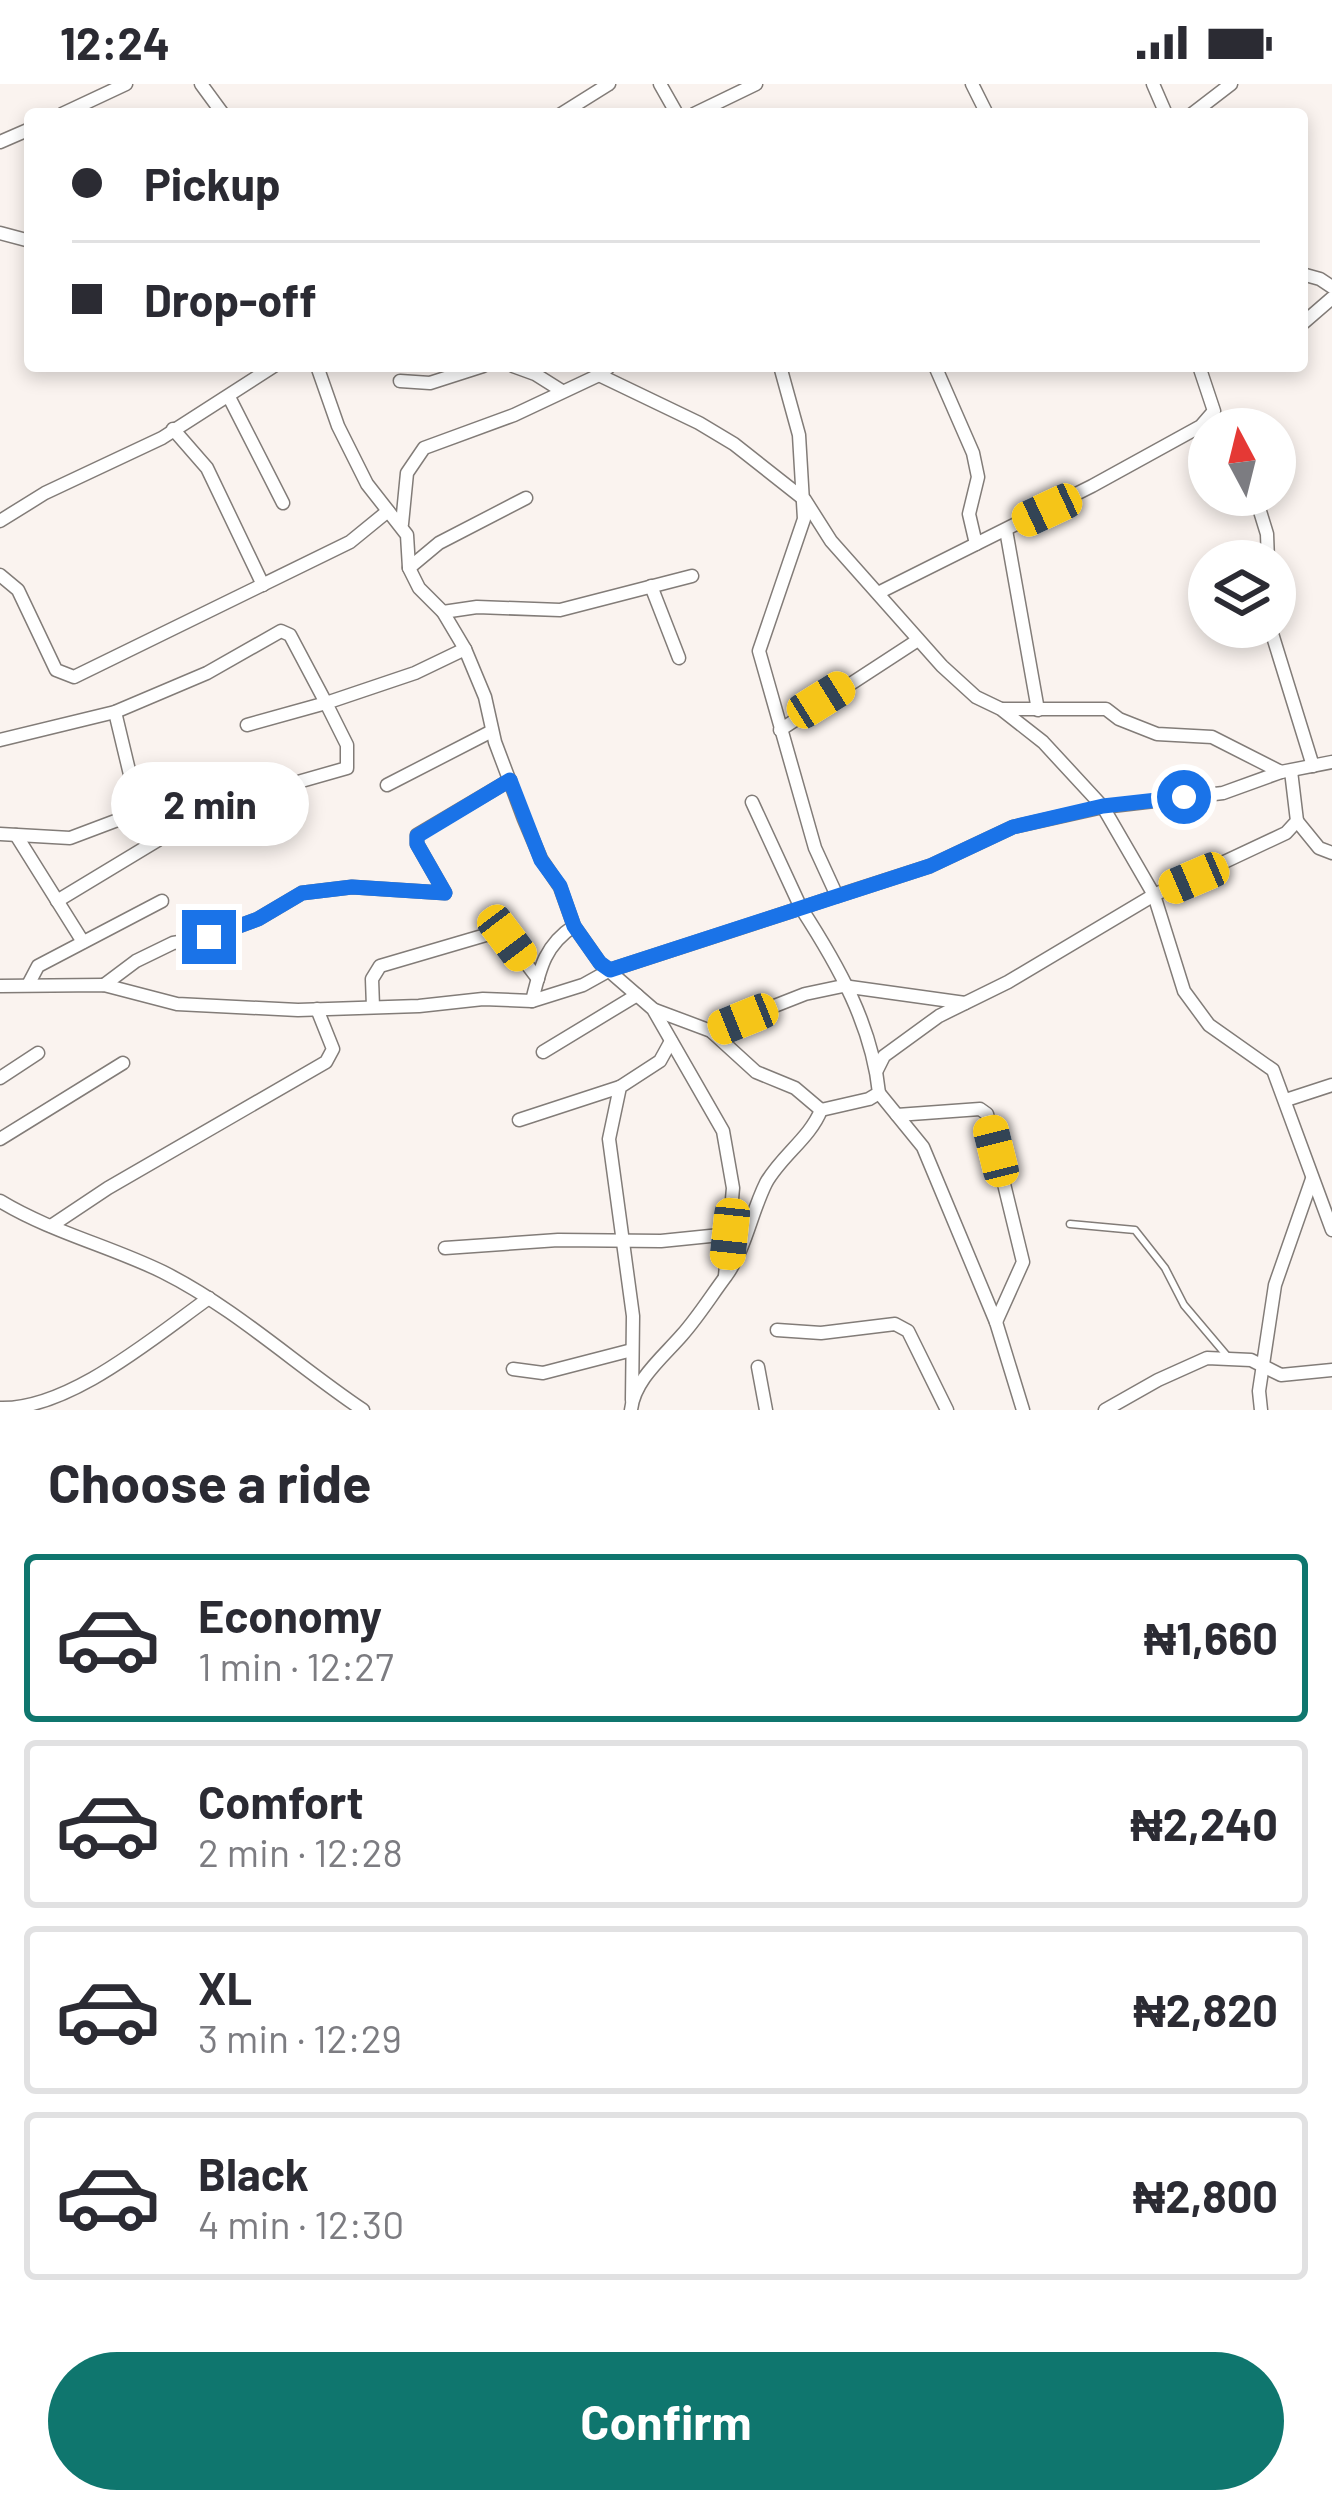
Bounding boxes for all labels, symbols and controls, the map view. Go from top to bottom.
text: 12:24 [60,15,170,69]
text: Pickup [144,156,281,210]
text: Drop-off [144,272,317,326]
north arrow [1188,408,1296,516]
map controls [1188,408,1296,648]
car [1007,478,1087,542]
button: layers [1188,540,1296,648]
car [781,666,861,734]
callout: 2 min [110,763,308,847]
route start [1157,770,1211,824]
text: 2 min [163,780,257,827]
car [1154,847,1234,909]
car [471,898,543,978]
route end [182,910,236,964]
car [703,989,783,1049]
car [970,1112,1022,1190]
car [708,1196,752,1272]
text: Choose a ride [48,1449,372,1514]
icon: car [54,1584,162,1692]
text: Economy [198,1588,382,1642]
text: ₦1,660 [1144,1610,1278,1664]
text: 1 min · 12:27 [198,1642,394,1689]
icon: car [54,1770,162,1878]
text: Comfort [198,1774,364,1828]
text: ₦2,240 [1130,1796,1278,1850]
text: 2 min · 12:28 [198,1828,403,1875]
icon: car [54,1956,162,2064]
text: XL [198,1960,252,2014]
text: ₦2,820 [1133,1982,1278,2036]
text: 3 min · 12:29 [198,2014,402,2061]
icon: car [54,2142,162,2250]
text: Black [198,2146,309,2200]
text: ₦2,800 [1133,2168,1278,2222]
text: 4 min · 12:30 [198,2200,404,2247]
button: Confirm [48,2352,1284,2490]

